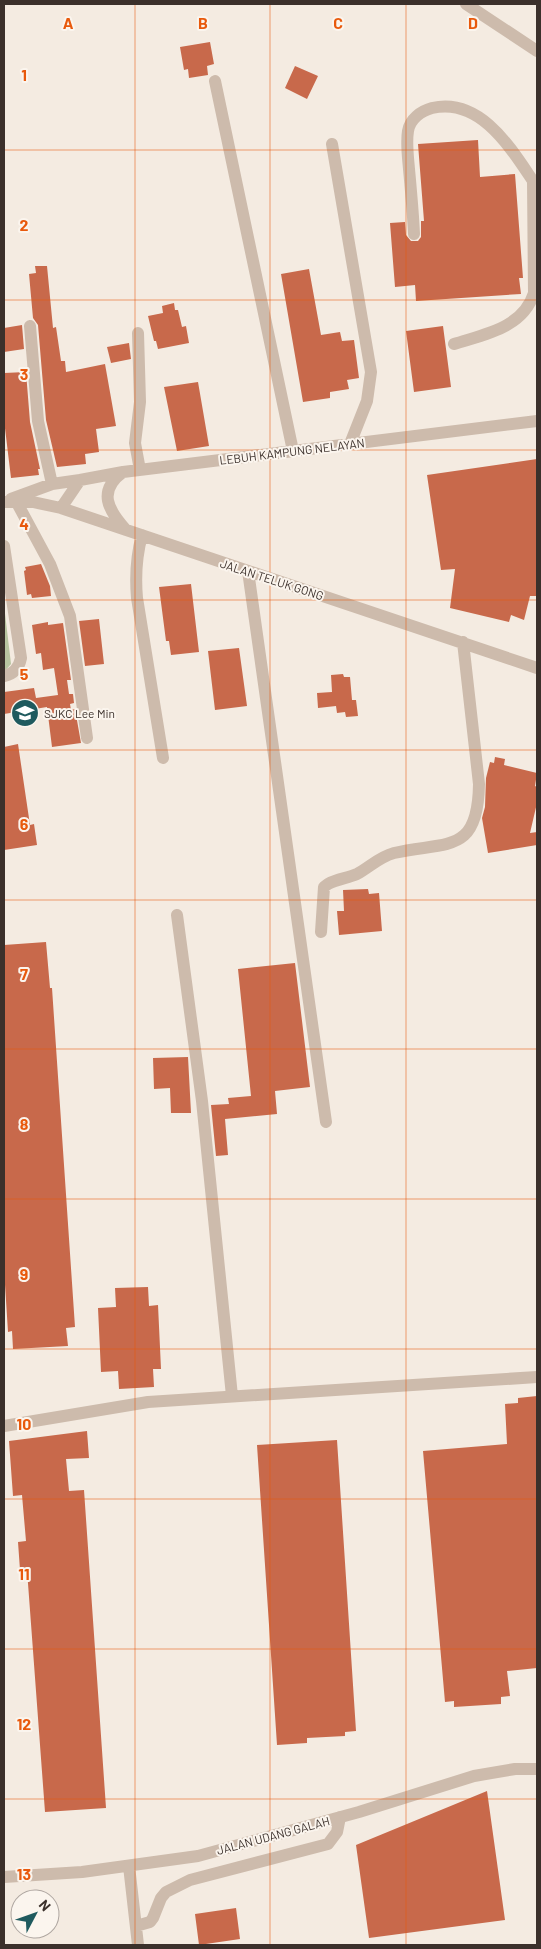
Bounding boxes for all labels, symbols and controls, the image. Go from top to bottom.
text: A [63,13,74,32]
text: B [198,13,208,32]
text: C [333,13,343,32]
text: D [468,13,478,32]
text: 1 [21,65,27,84]
text: 2 [20,215,29,234]
text: 3 [20,364,28,383]
street label: LEBUH KAMPUNG NELAYAN [219,435,365,467]
text: 4 [19,514,29,533]
street label: JALAN TELUK GONG [219,556,325,602]
text: 5 [20,664,29,683]
school or university icon: SJKC Lee Min [10,698,40,728]
place label: SJKC Lee Min [44,706,115,720]
text: 6 [20,814,29,833]
text: 7 [20,964,28,983]
text: 8 [20,1114,29,1133]
text: 9 [20,1264,28,1283]
text: 10 [17,1414,31,1433]
text: 11 [18,1564,30,1583]
text: 12 [17,1714,31,1733]
street label: JALAN UDANG GALAH [215,1813,331,1857]
text: 13 [17,1864,31,1883]
north arrow [10,1889,60,1939]
text: N [36,1896,55,1914]

